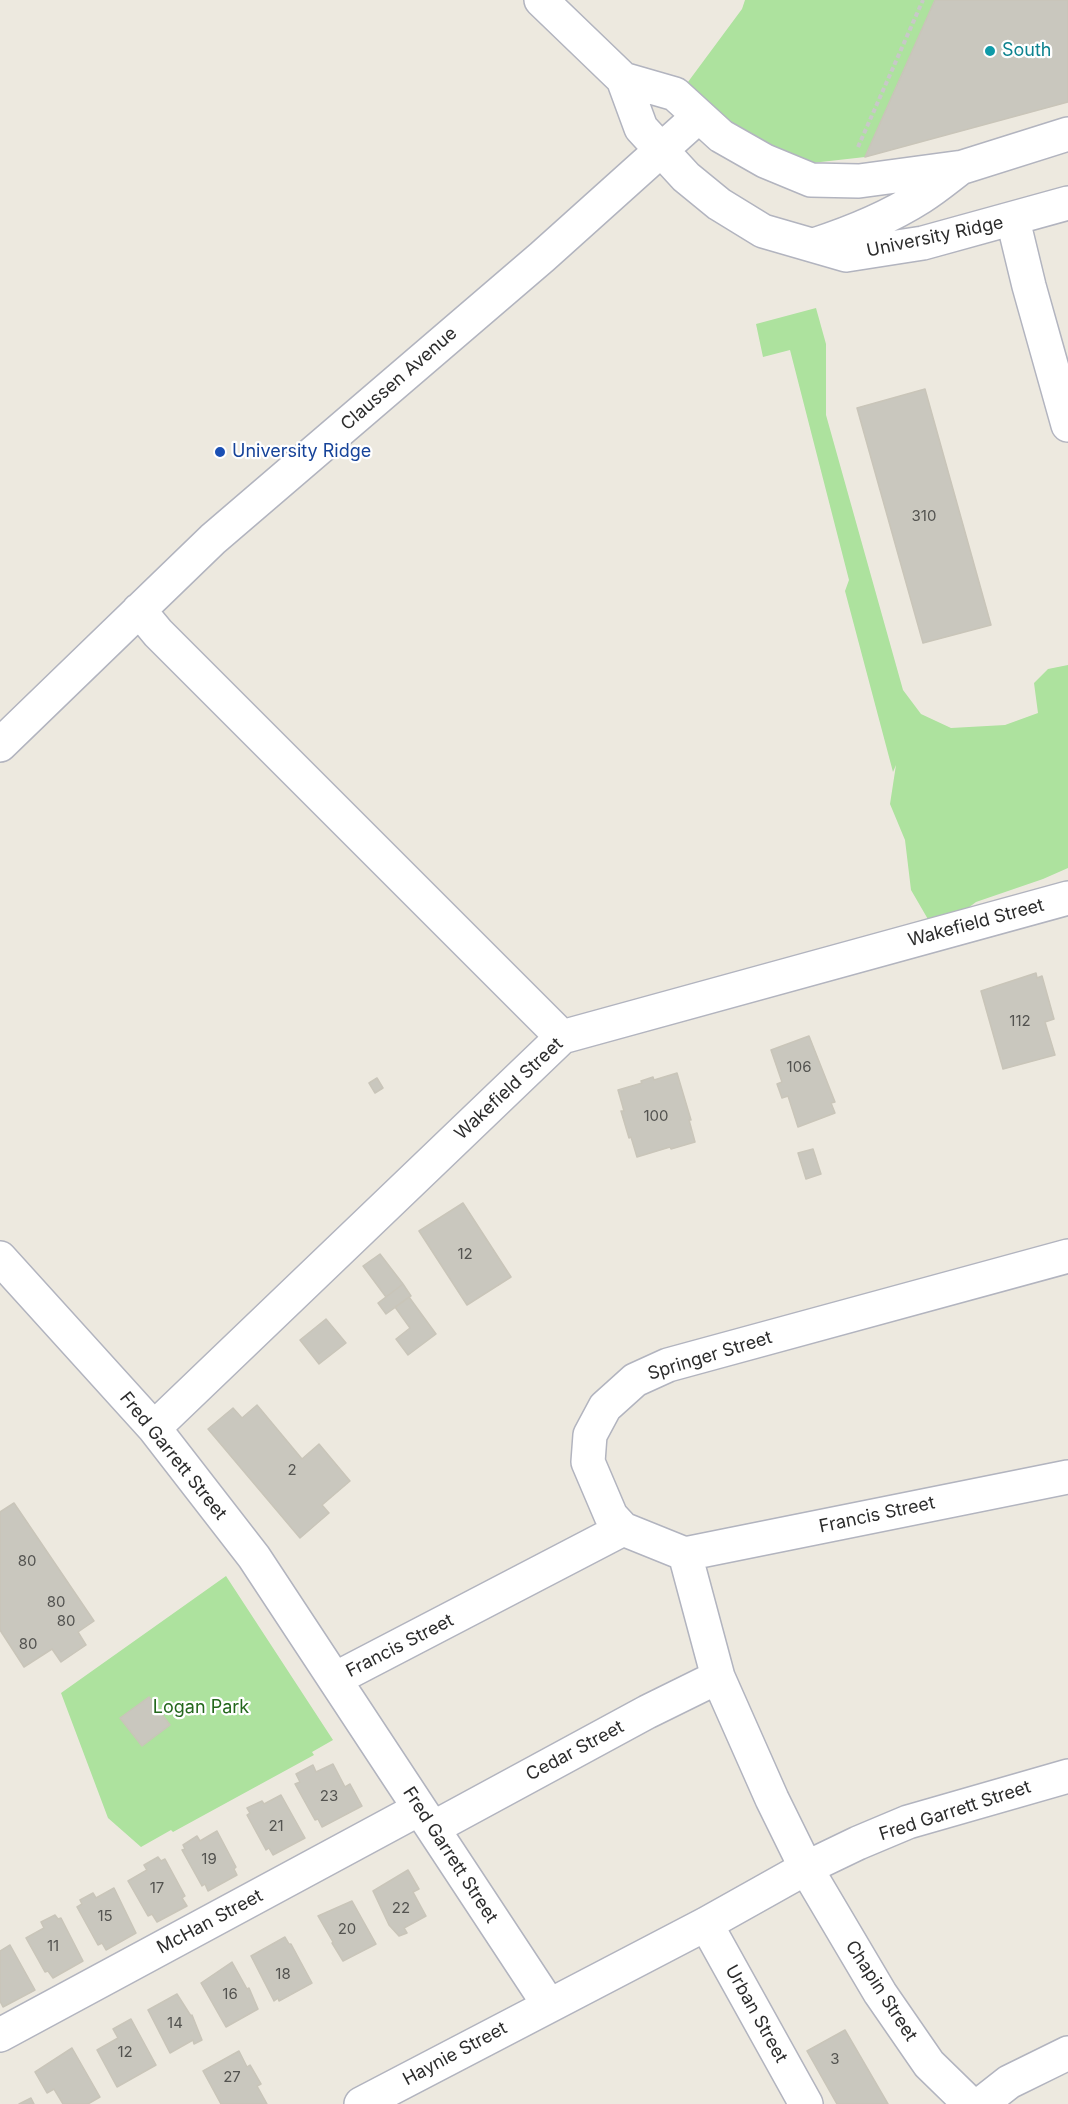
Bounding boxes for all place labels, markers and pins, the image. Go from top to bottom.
place label: South [1002,40,1052,62]
marker: South [983,44,997,58]
place label: University Ridge [232,441,371,463]
marker: University Ridge [213,445,227,459]

